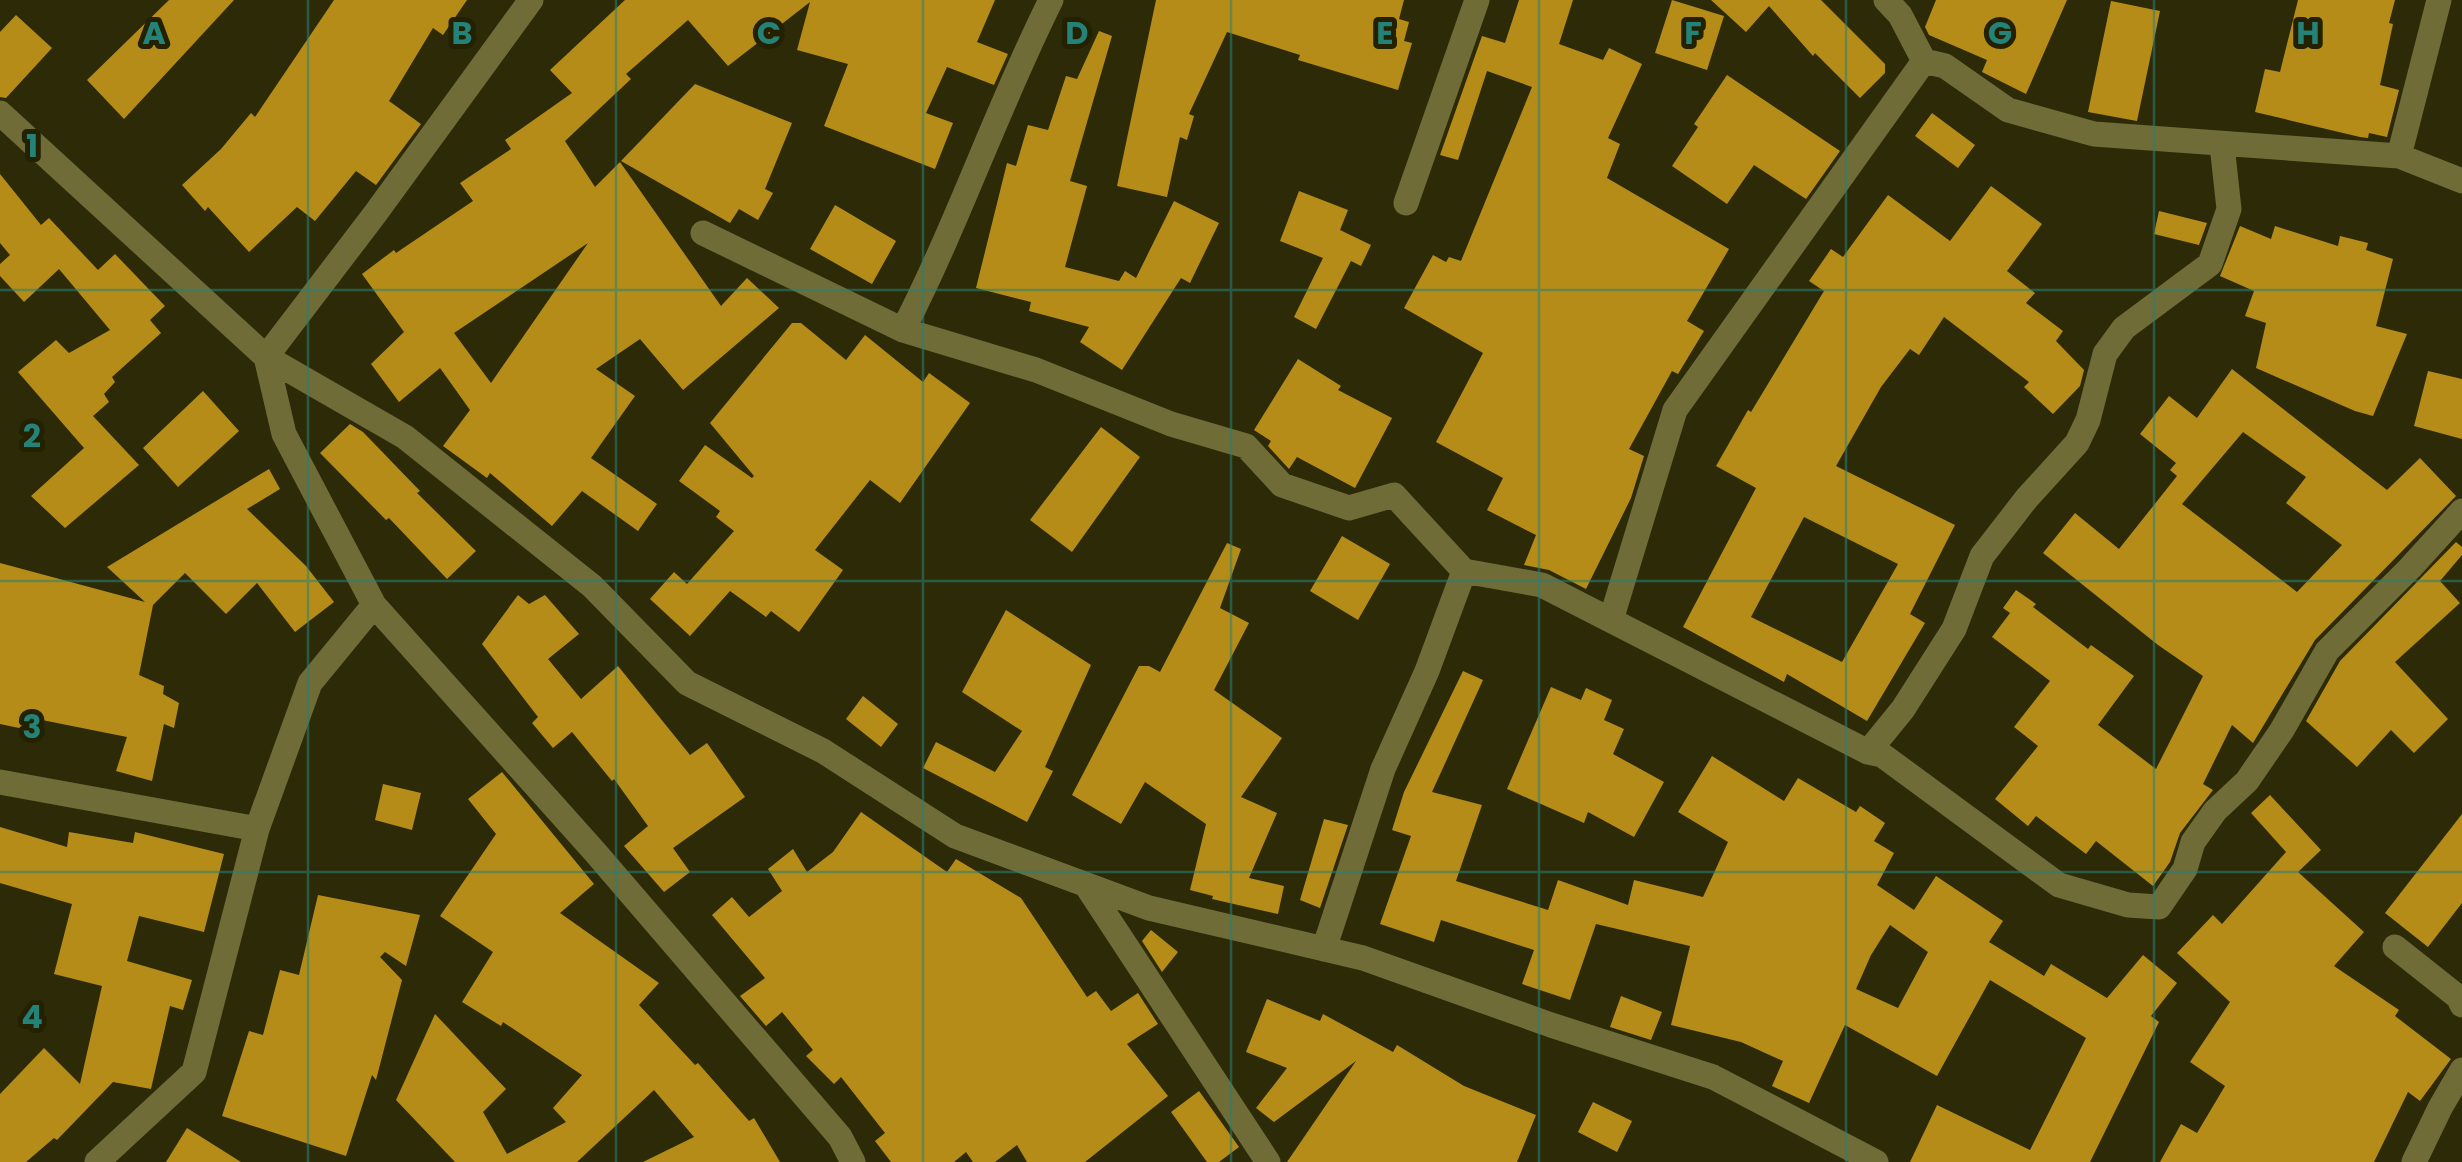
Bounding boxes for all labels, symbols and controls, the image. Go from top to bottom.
text: A [142,10,166,55]
text: B [451,10,473,55]
text: C [757,10,781,55]
text: D [1065,10,1089,55]
text: E [1376,10,1394,55]
text: F [1684,10,1702,55]
text: G [1988,10,2012,55]
text: H [2296,10,2320,55]
text: 1 [26,123,38,168]
text: 2 [23,413,41,458]
text: 3 [22,704,42,749]
text: 4 [21,994,43,1039]

